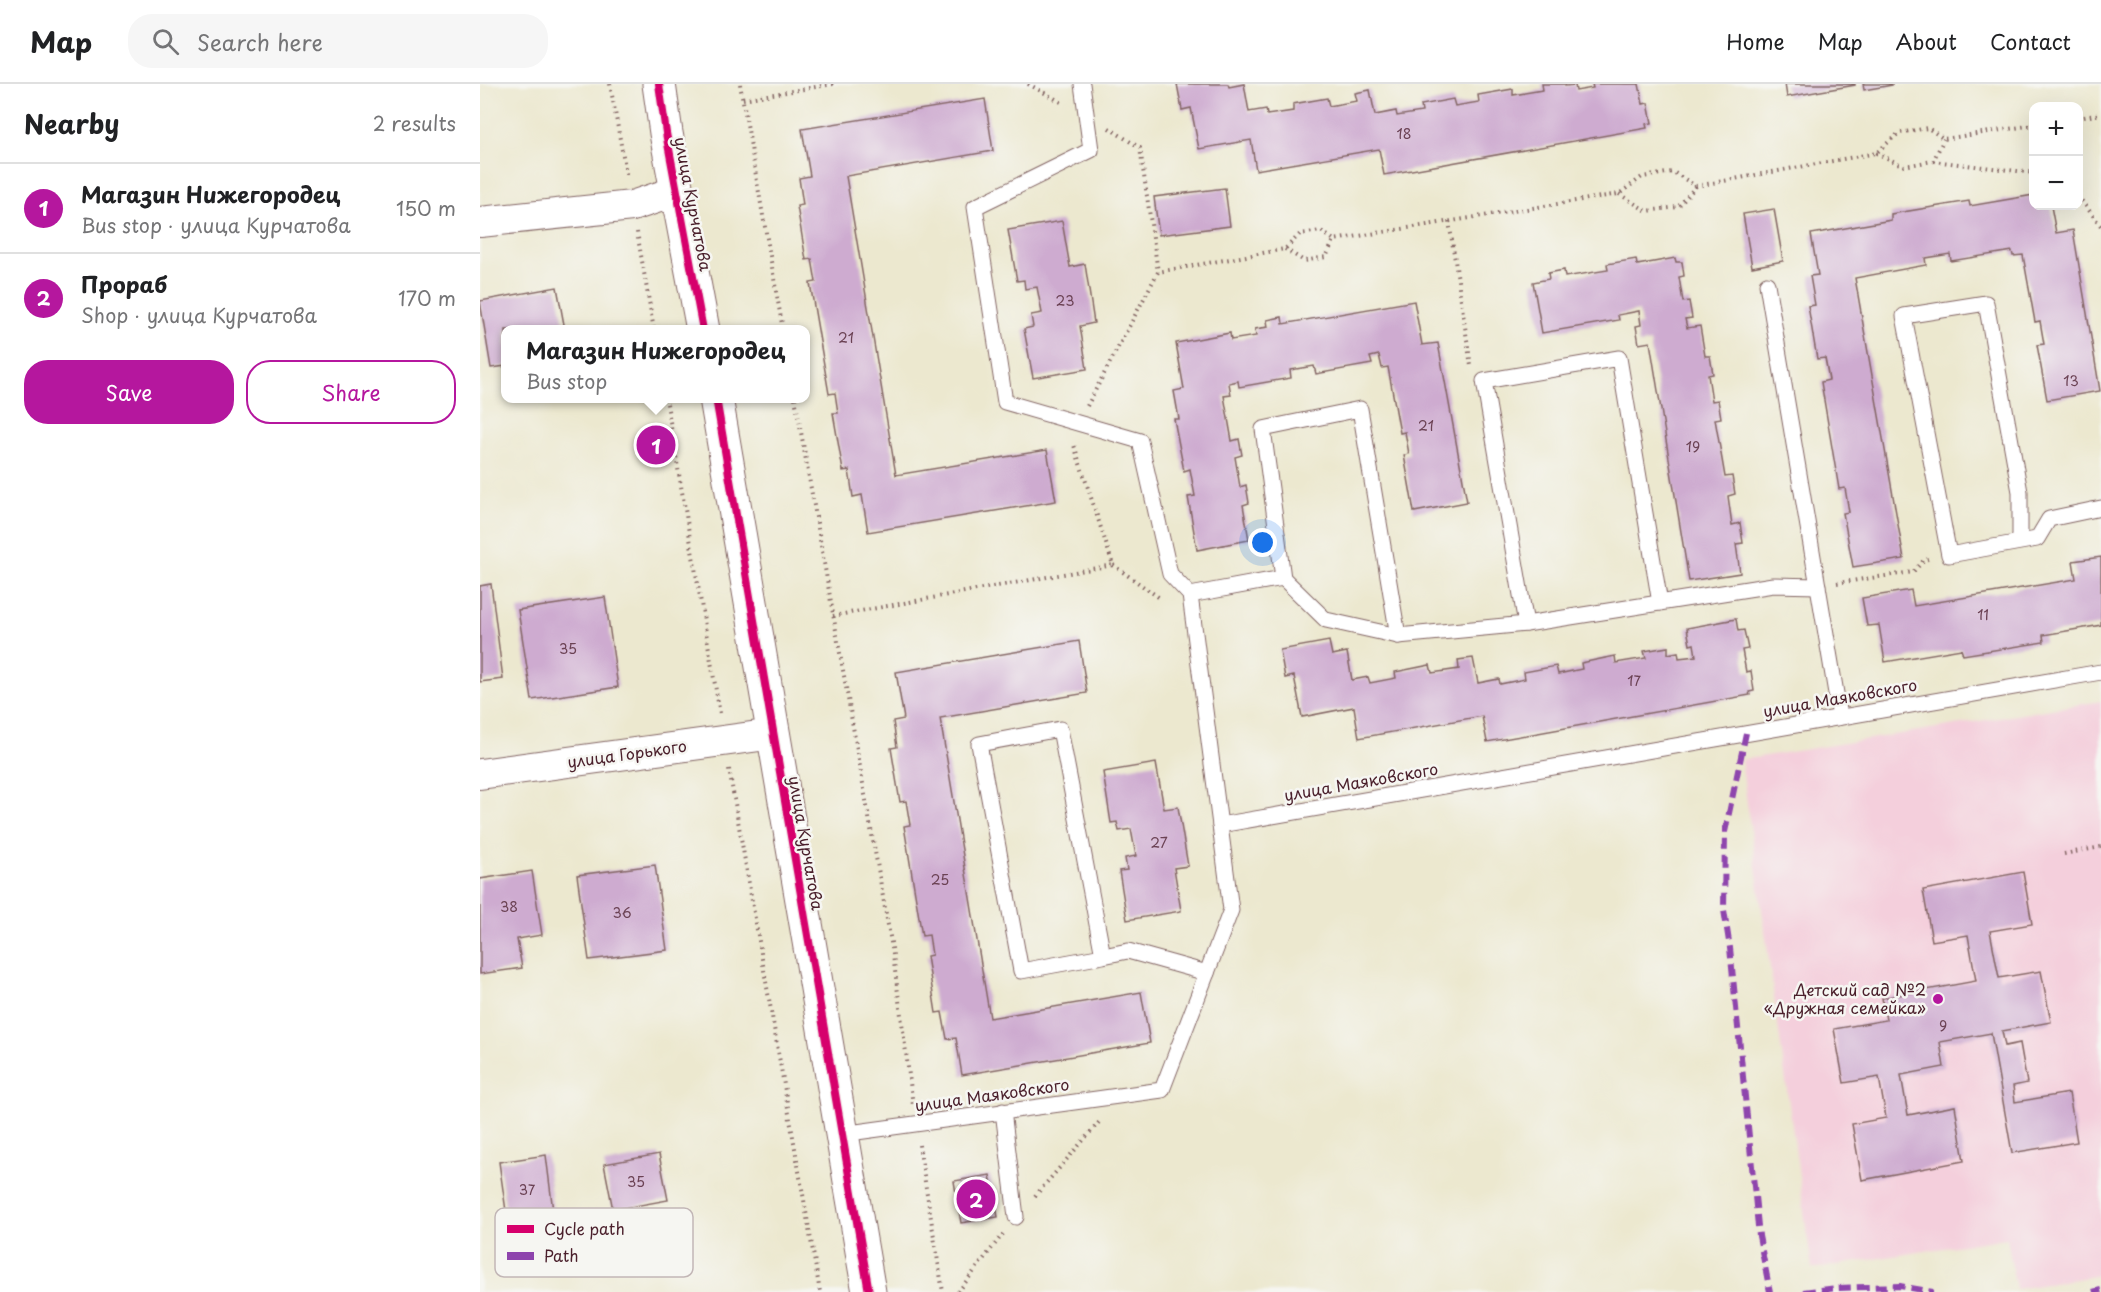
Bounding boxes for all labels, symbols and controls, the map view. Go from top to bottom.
search box [128,14,548,68]
text: Map [30,20,92,63]
icon: search [149,25,182,58]
text: Search here [197,25,323,58]
text: Home [1726,25,1785,57]
text: Map [1818,25,1863,57]
text: About [1896,25,1957,57]
text: Contact [1990,25,2071,57]
map controls [2029,102,2083,210]
button: + [2029,102,2083,156]
text: Nearby [24,104,119,143]
text: 2 results [373,108,456,138]
house number: 18 [1396,123,1412,144]
street label: улица Курчатова [669,135,719,273]
button: − [2029,156,2083,210]
text: Магазин Нижегородец [81,177,340,210]
text: 1 [39,193,48,223]
text: 150 m [396,193,456,223]
text: Bus stop · улица Курчатова [81,210,351,240]
text: Прораб [81,267,167,300]
text: 2 [36,283,51,313]
text: 170 m [398,283,456,313]
house number: 23 [1056,290,1074,311]
text: Shop · улица Курчатова [81,300,317,330]
popup [501,325,810,403]
house number: 21 [838,327,854,348]
text: Магазин Нижегородец [526,333,785,366]
button: Save [24,360,234,424]
button: Share [246,360,456,424]
text: Bus stop [526,366,607,396]
house number: 13 [2063,370,2079,391]
house number: 21 [1418,415,1434,436]
pin: 1 [636,422,675,468]
house number: 19 [1686,436,1700,457]
your location [1248,528,1277,557]
house number: 11 [1977,604,1989,625]
house number: 35 [559,638,577,659]
house number: 17 [1627,670,1641,691]
street label: улица Маяковского [1761,672,1919,722]
street label: улица Горького [566,733,688,773]
street label: улица Маяковского [1282,756,1440,806]
street label: улица Курчатова [783,774,831,912]
house number: 27 [1150,832,1168,853]
house number: 25 [931,869,949,890]
house number: 38 [500,896,518,917]
house number: 36 [612,902,632,923]
place label: Детский сад №2 «Дружная семейка» [1764,977,1926,1019]
marker: Детский сад №2 «Дружная семейка» [1931,992,1945,1006]
house number: 9 [1939,1015,1947,1036]
street label: улица Маяковского [913,1071,1071,1117]
house number: 35 [627,1171,645,1192]
pin: 2 [956,1176,996,1222]
house number: 37 [519,1179,536,1200]
legend [495,1208,693,1277]
text: Cycle path [544,1216,625,1240]
text: Path [544,1243,579,1267]

